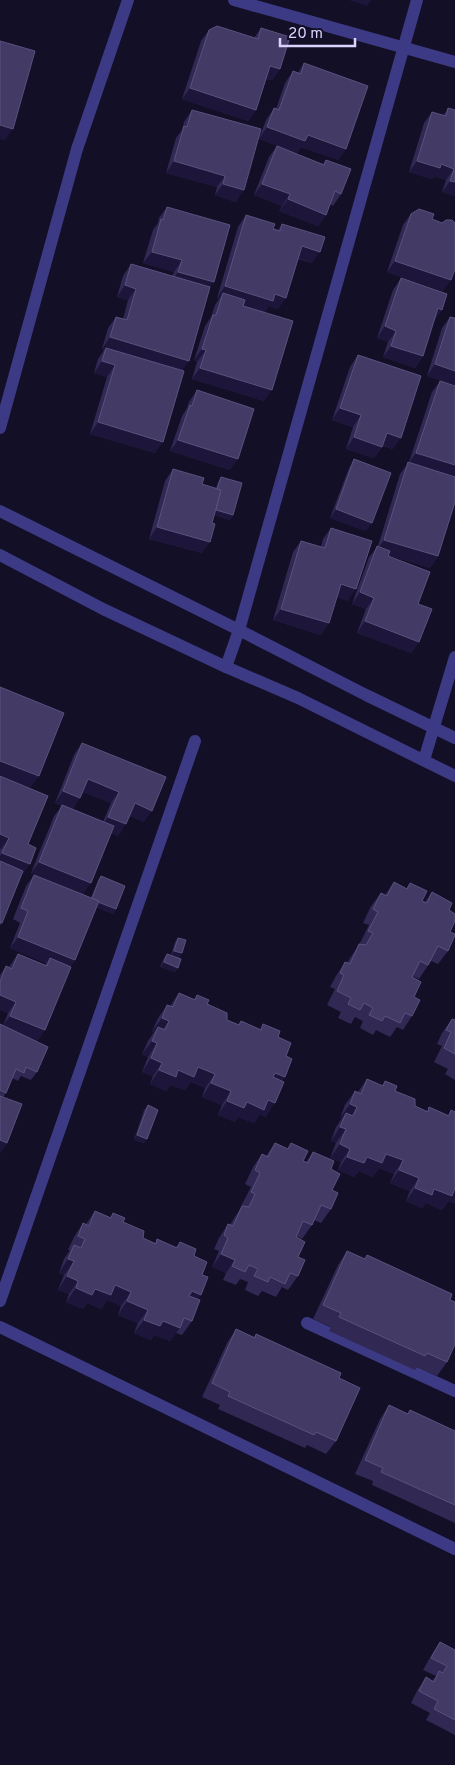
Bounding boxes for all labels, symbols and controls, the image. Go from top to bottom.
scale bar [280,15,355,47]
text: 20 m [288,25,323,44]

